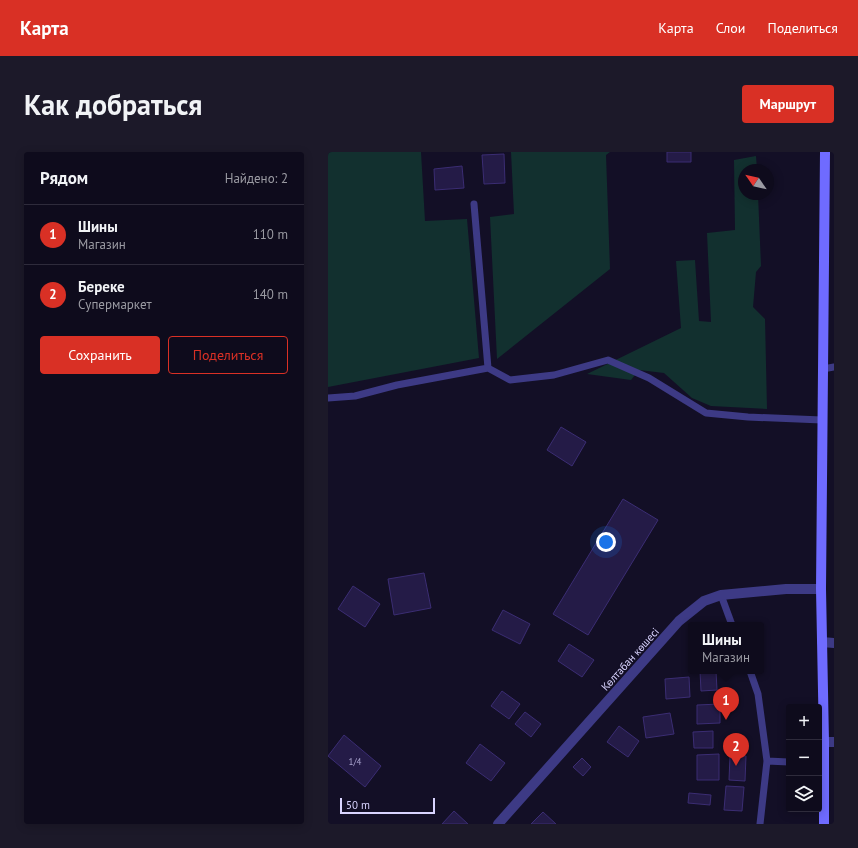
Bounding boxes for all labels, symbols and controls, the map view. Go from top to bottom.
text: Карта [20,16,69,40]
text: Карта [658,19,694,37]
text: Слои [716,19,745,37]
text: Поделиться [767,19,838,37]
button: Маршрут [742,85,834,123]
text: Как добраться [24,86,202,123]
north arrow [738,164,774,200]
text: Рядом [40,167,88,189]
text: Найдено: 2 [225,170,288,187]
text: Шины [78,217,118,236]
text: 1 [49,226,57,243]
text: 110 m [253,226,288,243]
text: Магазин [78,236,126,253]
text: Береке [78,277,125,296]
text: 2 [49,286,57,303]
text: 140 m [253,286,288,303]
text: Супермаркет [78,296,152,313]
button: Сохранить [40,336,160,374]
button: Поделиться [168,336,288,374]
your location [596,532,616,552]
popup [688,622,764,674]
street label: Көлтабан көшесі [598,625,662,693]
text: Шины [702,630,742,649]
text: Магазин [702,649,750,666]
pin: 1 [713,687,739,720]
map controls [786,704,822,812]
button: + [786,704,822,740]
pin: 2 [723,733,749,766]
button: − [786,740,822,776]
house number: 1/4 [349,756,362,767]
button: layers [786,776,822,812]
scale bar [340,796,435,815]
text: 50 m [346,798,370,812]

